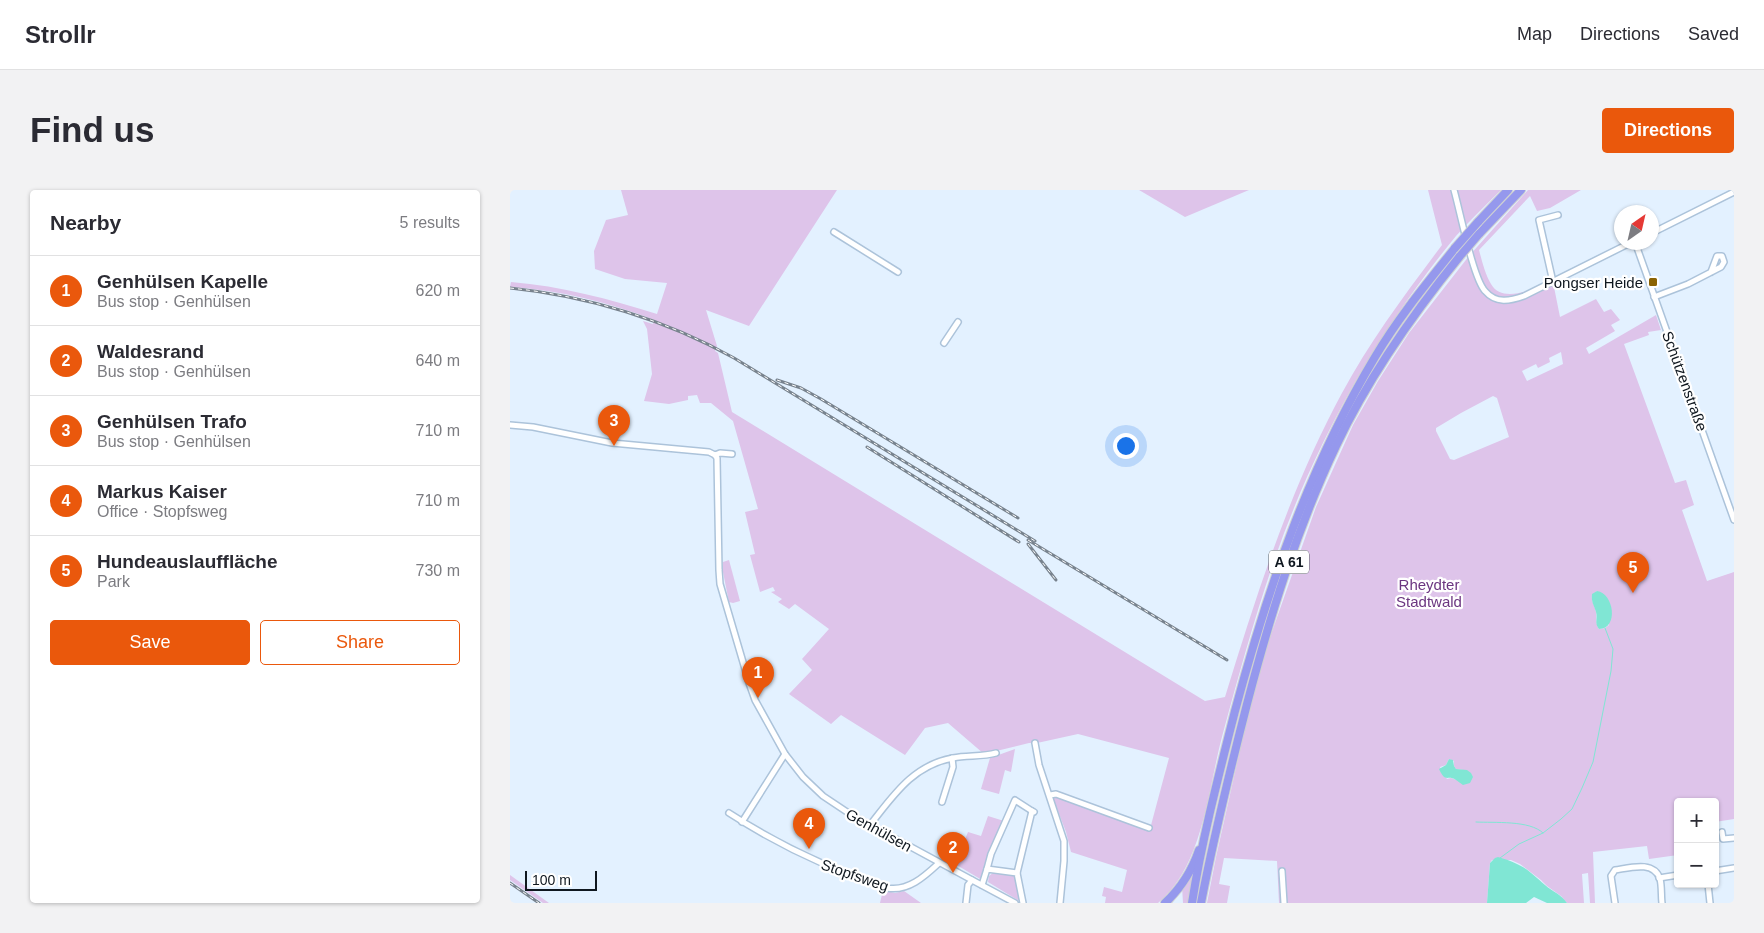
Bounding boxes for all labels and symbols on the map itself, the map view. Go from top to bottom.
north arrow [1614,205,1659,250]
place label: Pongser Heide [1544,274,1643,291]
marker: Pongser Heide [1647,276,1659,288]
street label: Schützenstraße [1659,329,1711,433]
pin: 3 [598,405,630,446]
your location [1113,433,1139,459]
road number: A 61 [1269,551,1309,574]
pin: 5 [1617,552,1649,593]
park label: Rheydter Stadtwald [1396,576,1462,610]
pin: 1 [742,657,774,698]
street label: Genhülsen [843,805,915,855]
pin: 4 [793,808,825,849]
pin: 2 [937,832,969,873]
street label: Stopfsweg [819,856,891,894]
scale bar [525,868,598,891]

